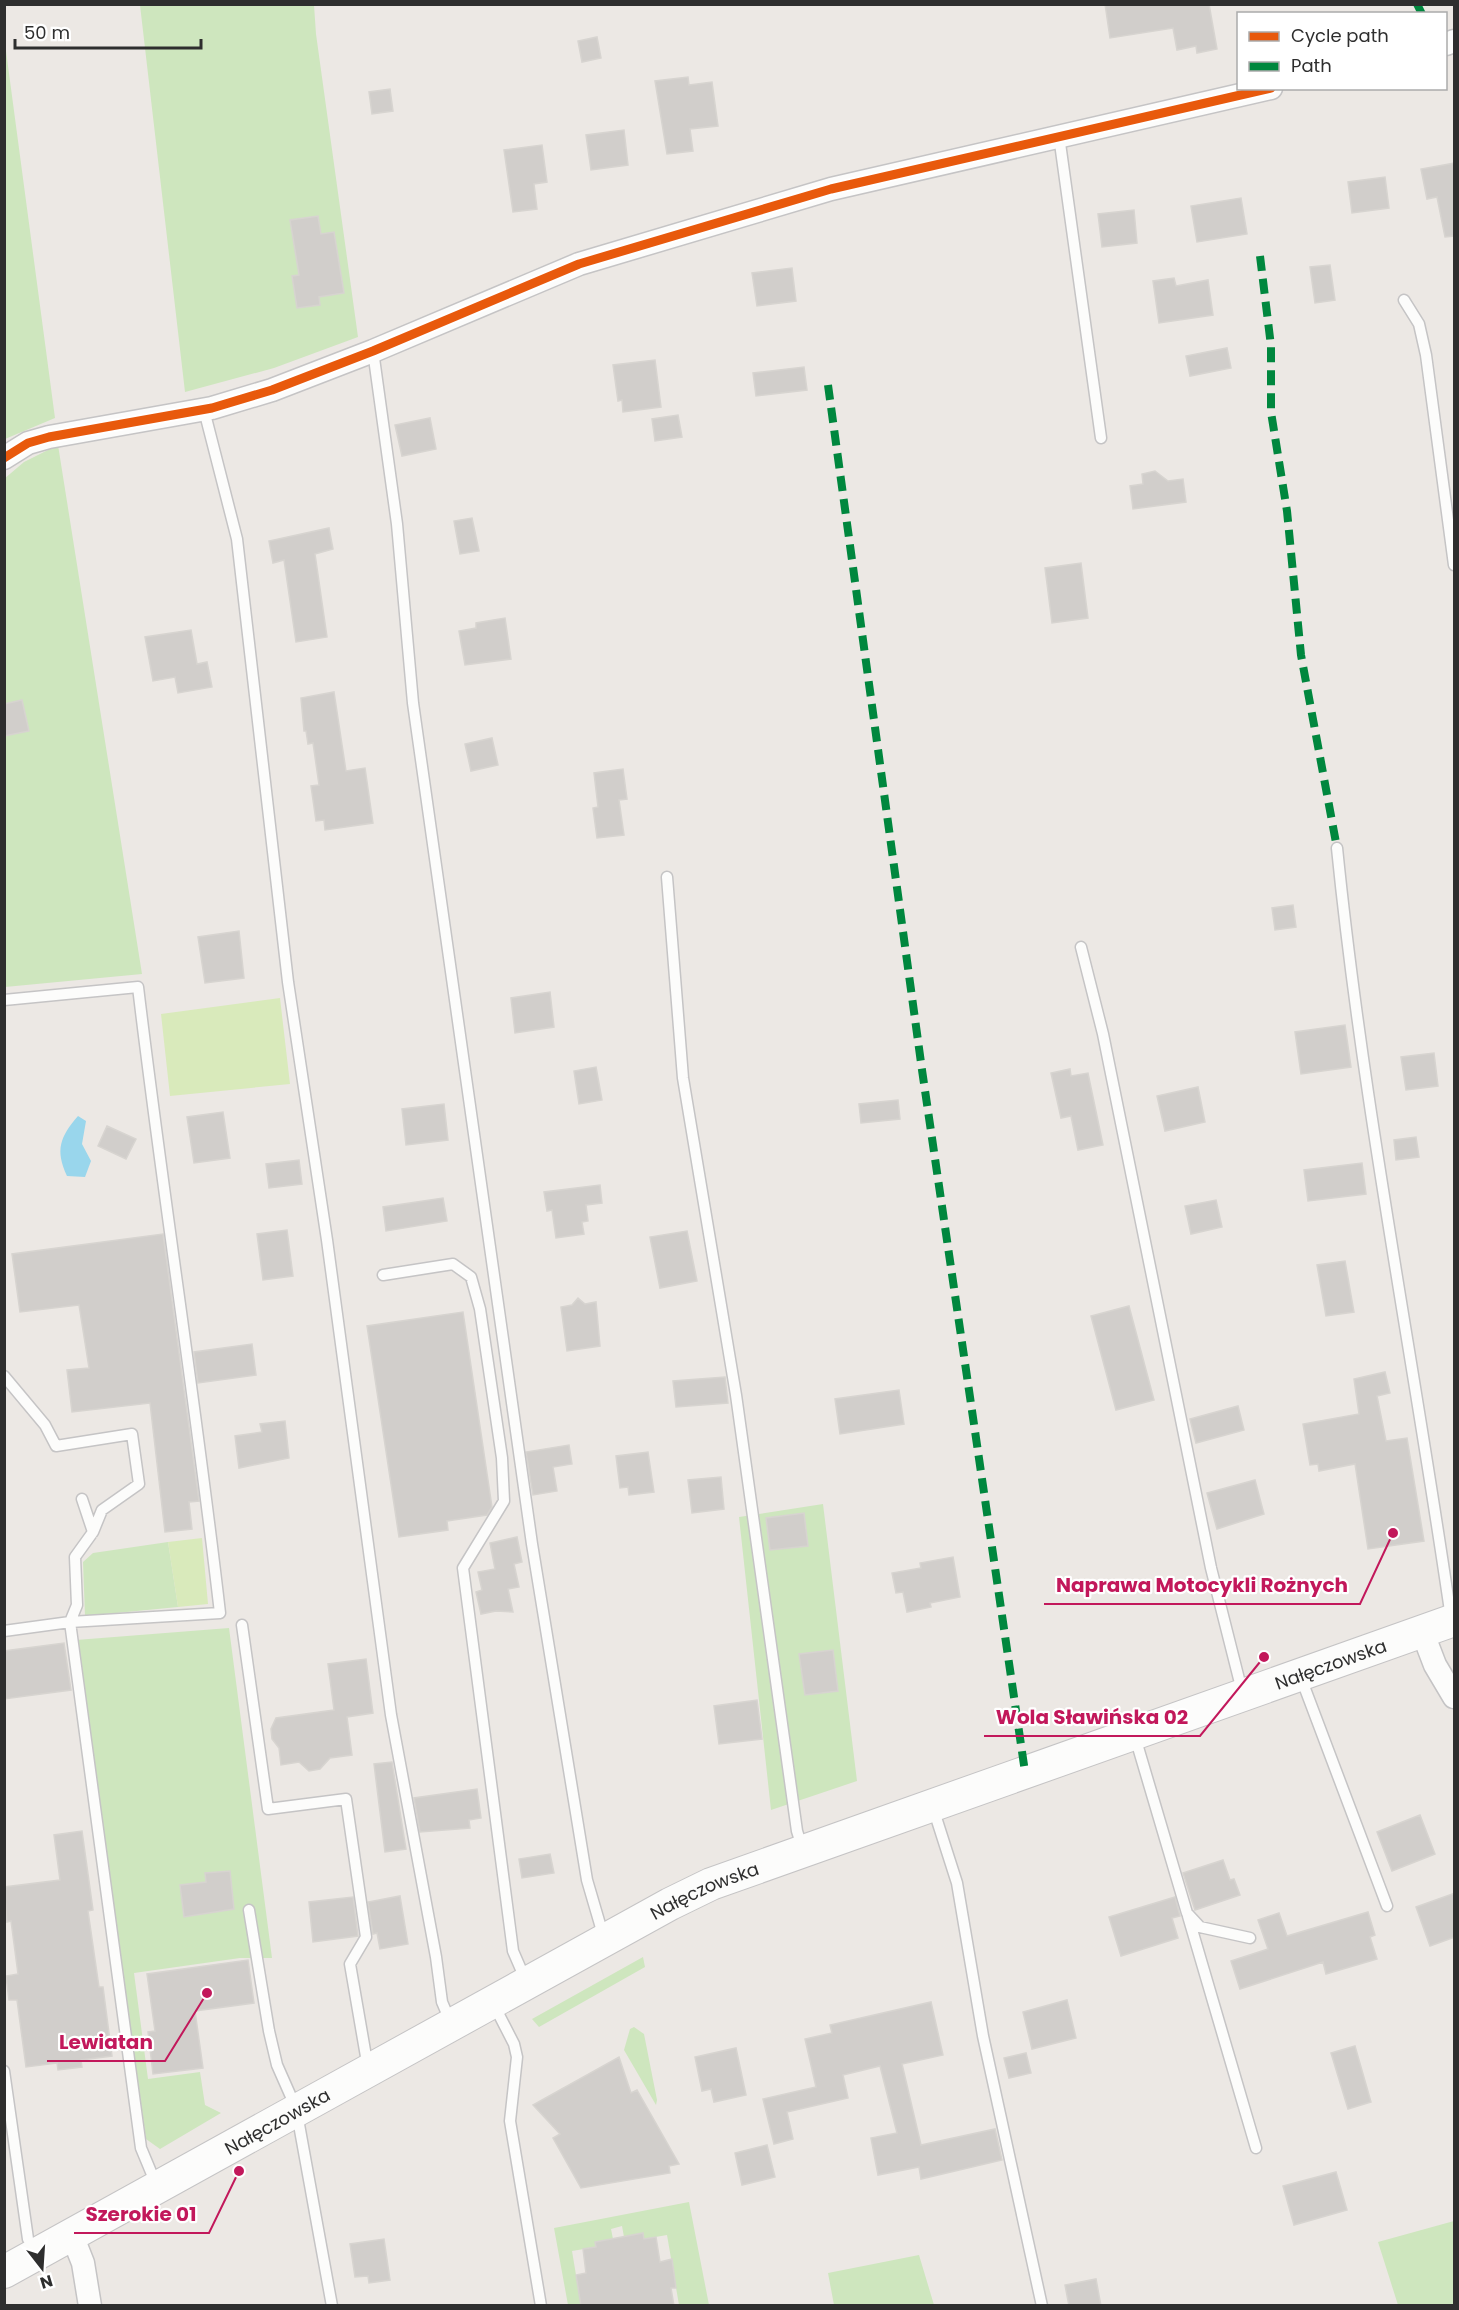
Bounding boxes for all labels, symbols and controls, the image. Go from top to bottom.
scale bar [15,12,201,50]
legend [1237,12,1447,90]
text: 50 m [24,20,70,45]
text: Cycle path [1291,23,1389,48]
text: Path [1291,53,1332,78]
callout: Naprawa Motocykli Rożnych [1044,1566,1360,1604]
text: Naprawa Motocykli Rożnych [1056,1571,1348,1599]
street label: Nałęczowska [1271,1633,1390,1695]
callout: Wola Sławińska 02 [984,1698,1200,1736]
text: Wola Sławińska 02 [996,1703,1188,1731]
street label: Nałęczowska [645,1856,762,1925]
callout: Lewiatan [47,2023,165,2061]
text: Lewiatan [59,2028,153,2056]
street label: Nałęczowska [220,2082,334,2160]
callout: Szerokie 01 [74,2195,209,2233]
text: Szerokie 01 [85,2200,197,2228]
north arrow [12,2238,72,2298]
text: N [37,2269,55,2295]

